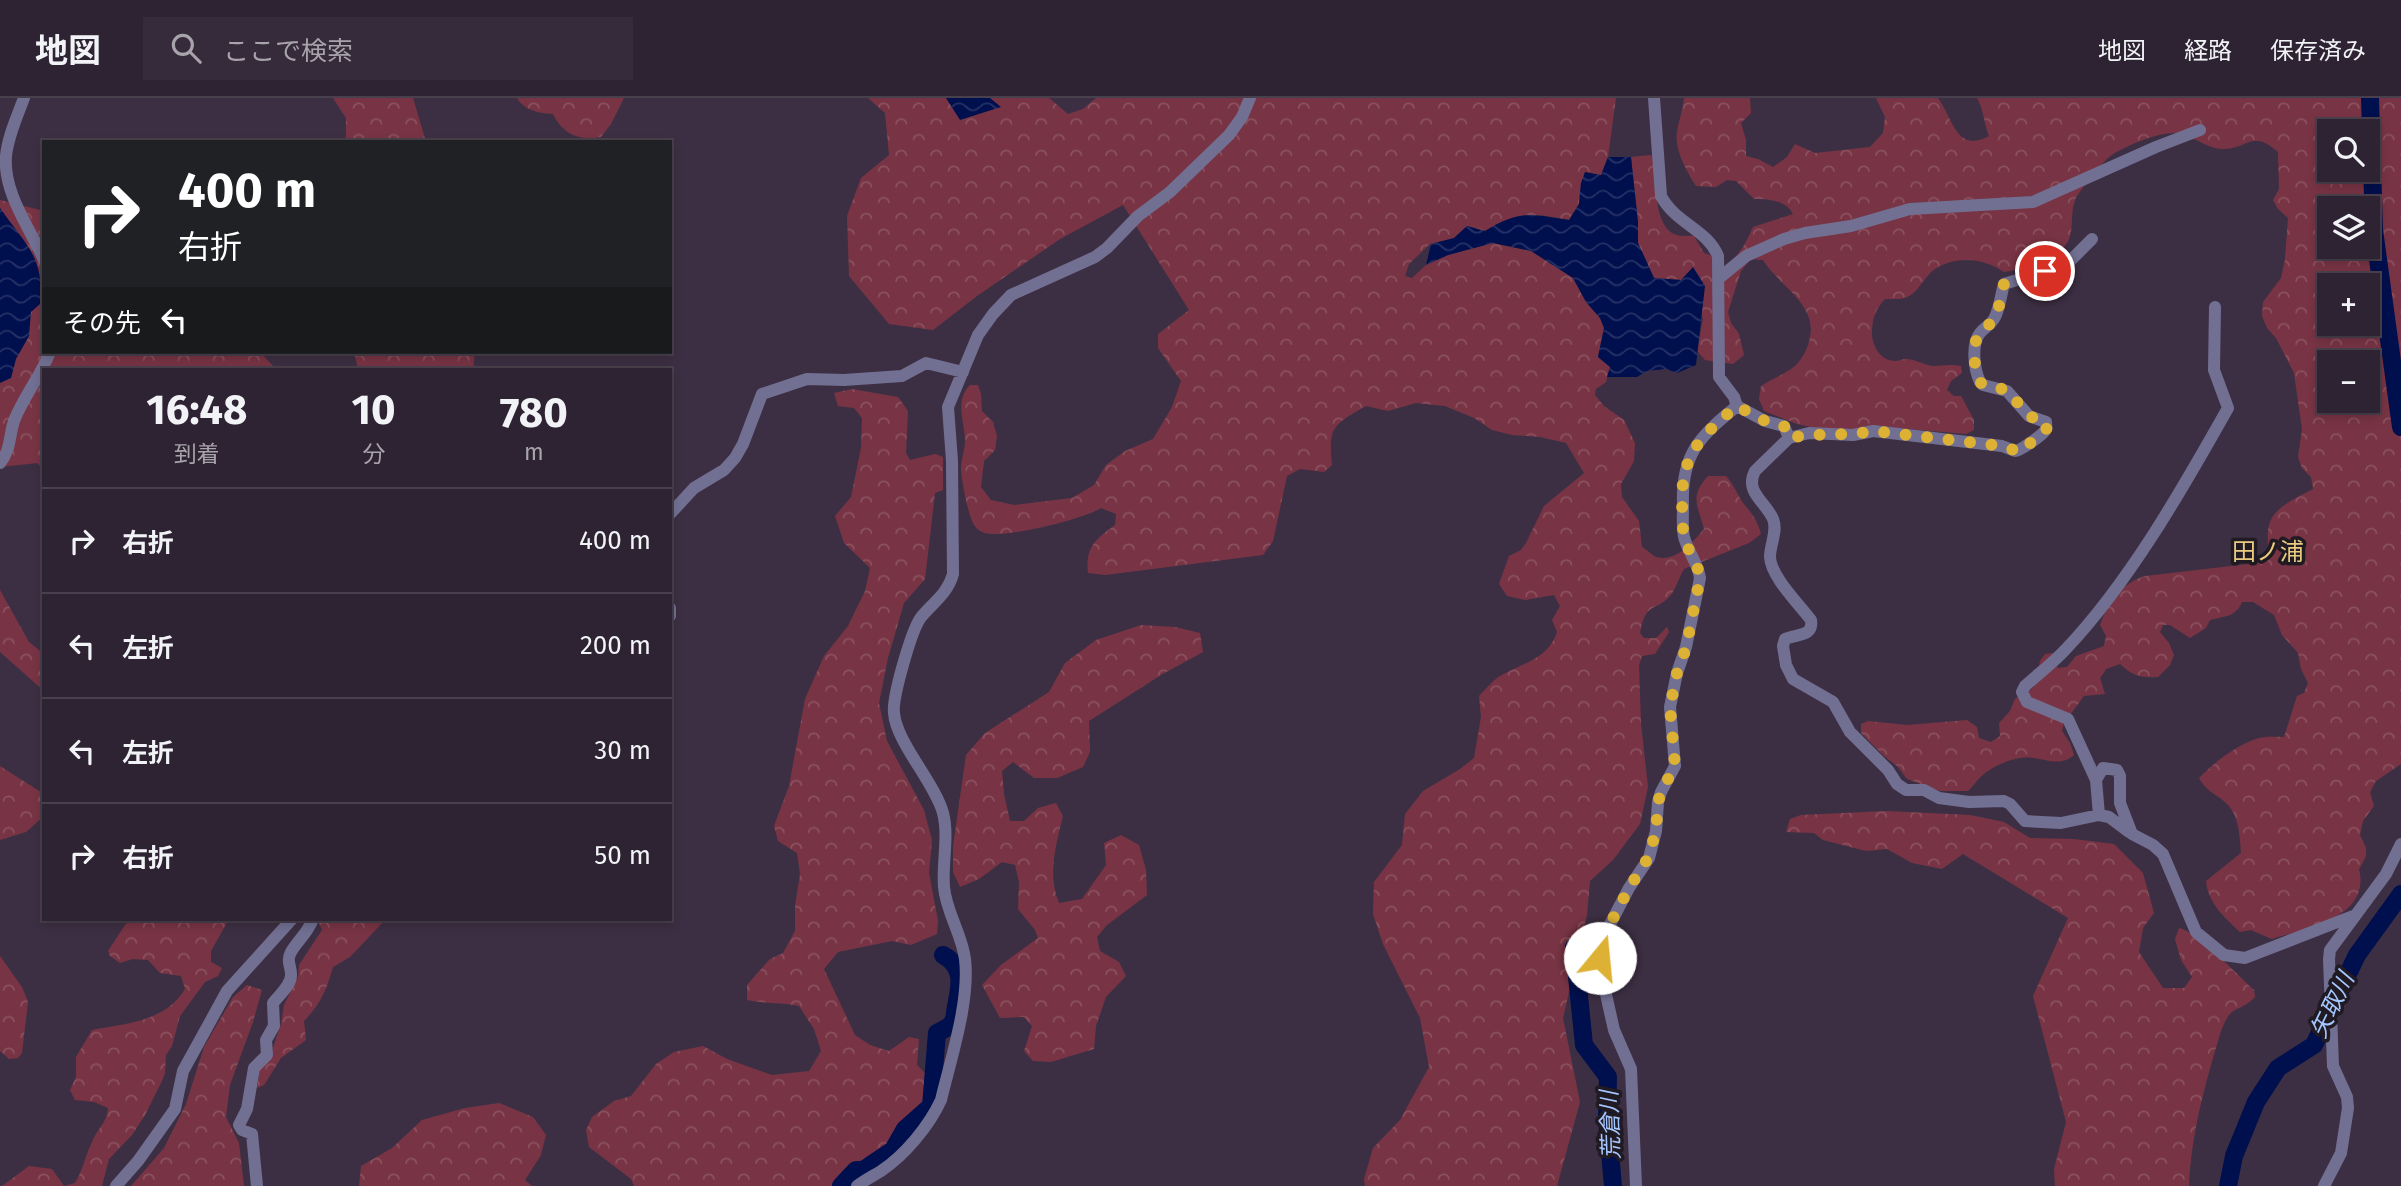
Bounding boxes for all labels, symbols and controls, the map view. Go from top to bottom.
search box [143,17,633,80]
icon: search [167,29,205,67]
text: 地図 [35,31,101,71]
text: ここで検索 [223,36,353,67]
text: 地図 [2098,37,2146,65]
text: 経路 [2184,37,2232,65]
text: 保存済み [2270,37,2366,65]
map controls [2317,119,2380,413]
button: search [2317,119,2380,182]
text: 400 m [178,161,316,220]
icon: right [63,168,154,259]
button: layers [2317,196,2380,259]
text: 右折 [178,228,242,266]
pin [2015,241,2075,301]
icon: arrive [2026,252,2064,290]
button: + [2317,273,2380,336]
icon: left [155,301,193,339]
text: その先 [63,308,141,339]
button: − [2317,350,2380,413]
text: 16:48 [146,385,247,435]
text: 10 [352,385,396,435]
text: 780 [500,388,568,438]
text: m [524,438,544,466]
text: 到着 [174,440,220,468]
text: 分 [362,440,385,468]
icon: right [63,522,101,560]
text: 400 m [579,525,651,556]
text: 右折 [122,528,174,559]
district label: 田ノ浦 [2232,538,2304,566]
icon: left [63,627,101,665]
text: 200 m [580,630,651,661]
text: 左折 [122,633,174,664]
icon: left [63,732,101,770]
text: 30 m [594,735,651,766]
text: 左折 [122,738,174,769]
icon: right [63,837,101,875]
text: 50 m [594,840,651,871]
text: 右折 [122,843,174,874]
position arrow [1563,921,1637,995]
water label: 矢取川 [2304,965,2361,1042]
water label: 荒倉川 [1595,1087,1625,1160]

